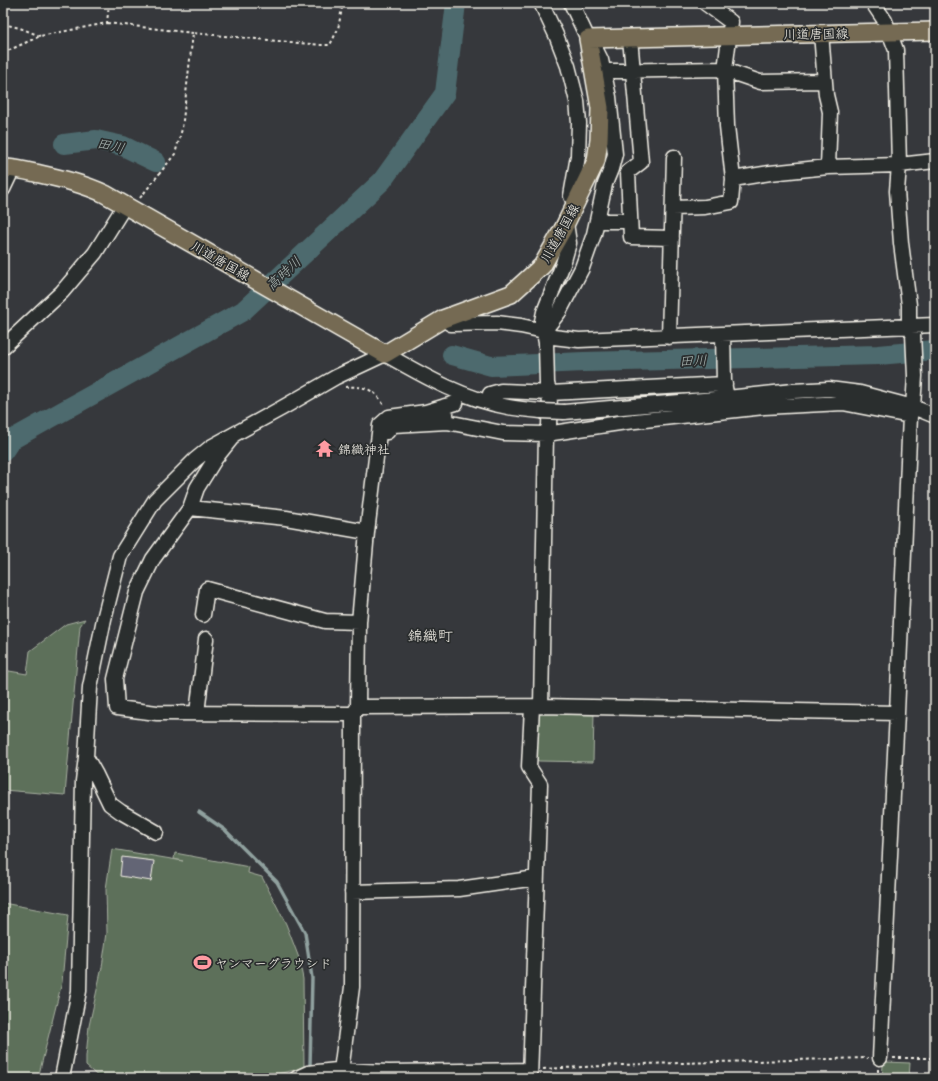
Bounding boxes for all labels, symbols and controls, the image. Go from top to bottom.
street label: 川道唐国線 [783,24,850,42]
water label: 田川 [95,133,127,157]
street label: 川道唐国線 [536,200,583,266]
street label: 川道唐国線 [189,236,254,284]
water label: 高時川 [261,252,305,294]
water label: 田川 [679,350,707,370]
temple icon: 錦織神社 [315,438,335,458]
place label: 錦織神社 [338,440,390,457]
district label: 錦織町 [407,625,453,645]
sports icon: ヤンマーグラウンド [192,952,212,972]
place label: ヤンマーグラウンド [215,954,332,971]

